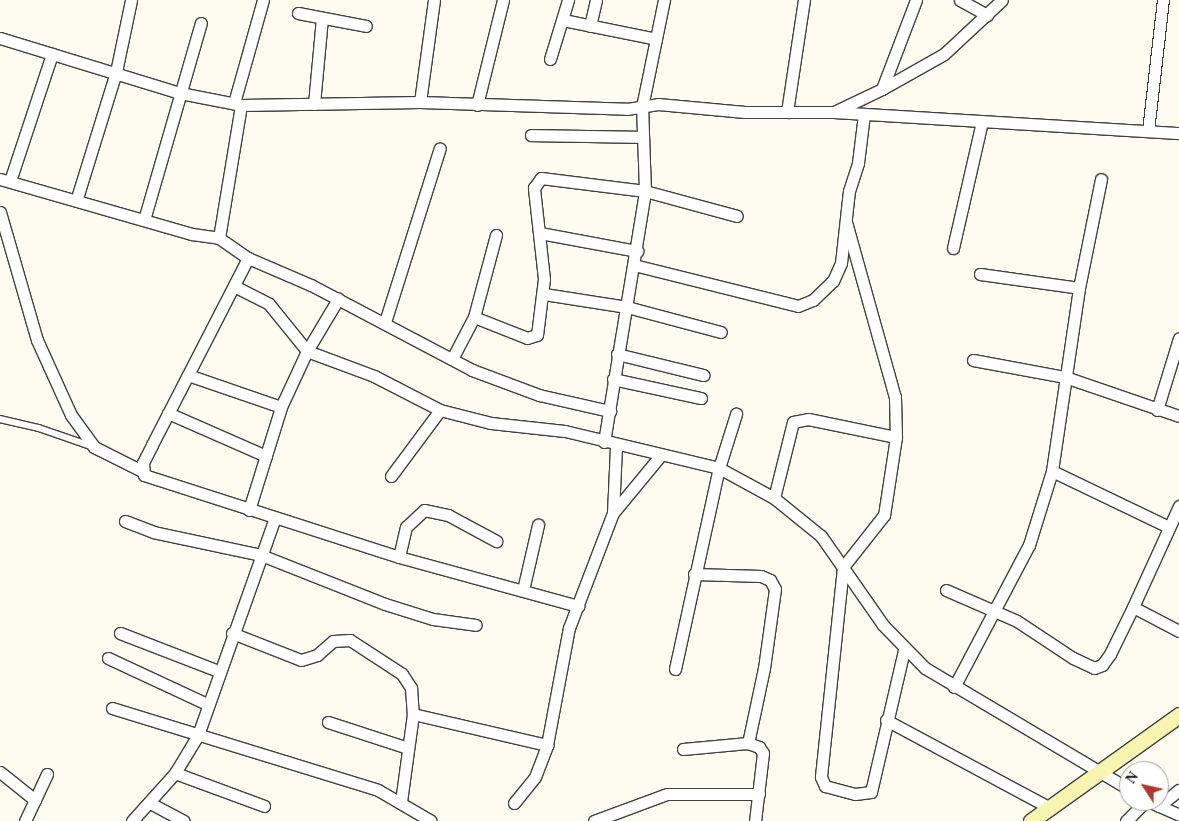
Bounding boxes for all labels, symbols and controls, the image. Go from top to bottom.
north arrow [1119,761,1169,811]
text: N [1123,769,1141,786]

